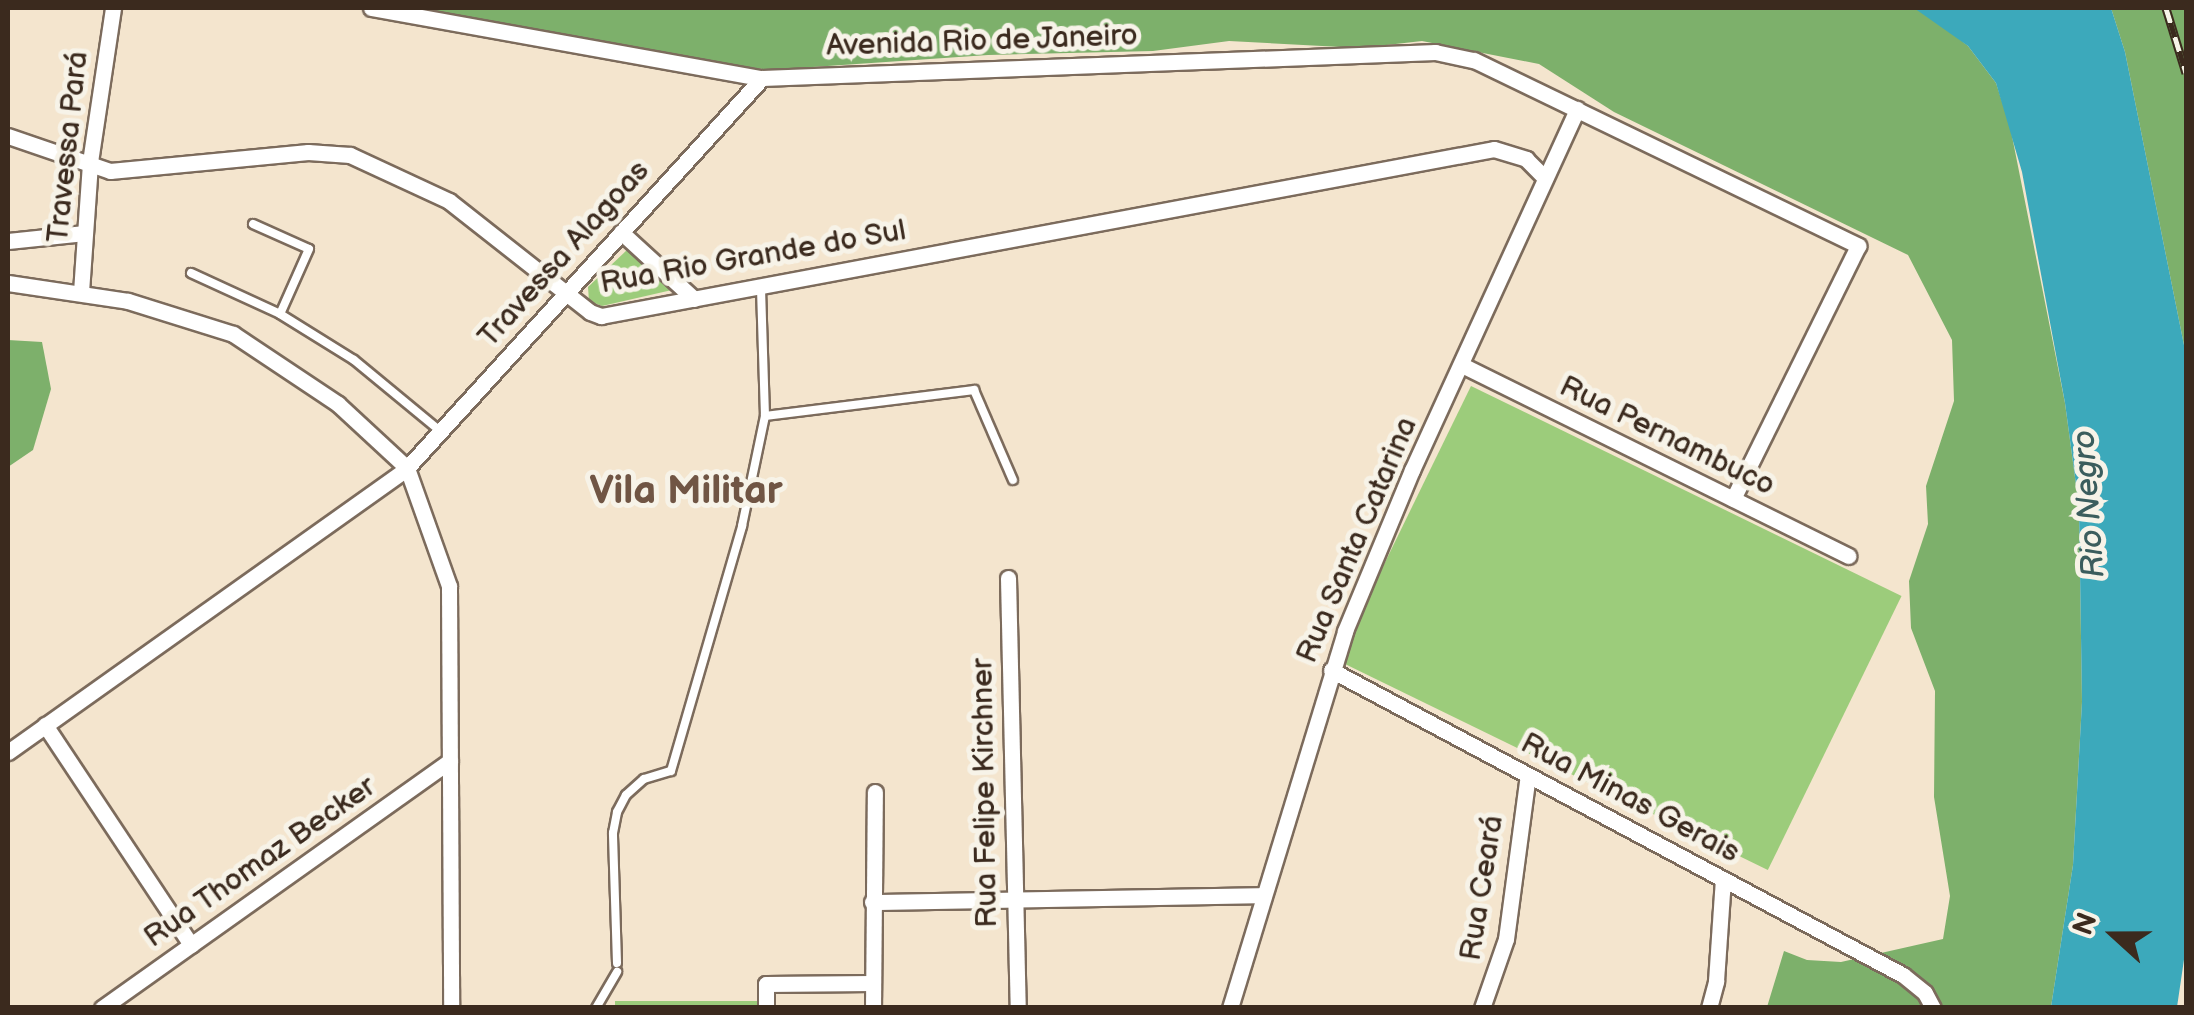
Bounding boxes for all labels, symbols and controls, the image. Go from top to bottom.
street label: Avenida Rio de Janeiro [825,18,1139,64]
street label: Travessa Pará [40,50,96,244]
street label: Travessa Alagoas [471,153,657,355]
street label: Rua Rio Grande do Sul [597,212,909,302]
street label: Rua Pernambuco [1554,368,1780,504]
street label: Rua Santa Catarina [1289,412,1425,668]
water label: Rio Negro [2066,429,2114,579]
district label: Vila Militar [589,467,783,515]
street label: Rua Felipe Kirchner [965,658,1005,928]
street label: Rua Minas Gerais [1515,725,1745,871]
street label: Rua Thomaz Becker [137,768,383,956]
street label: Rua Ceará [1453,813,1511,963]
north arrow [2064,885,2164,985]
text: N [2066,908,2105,940]

